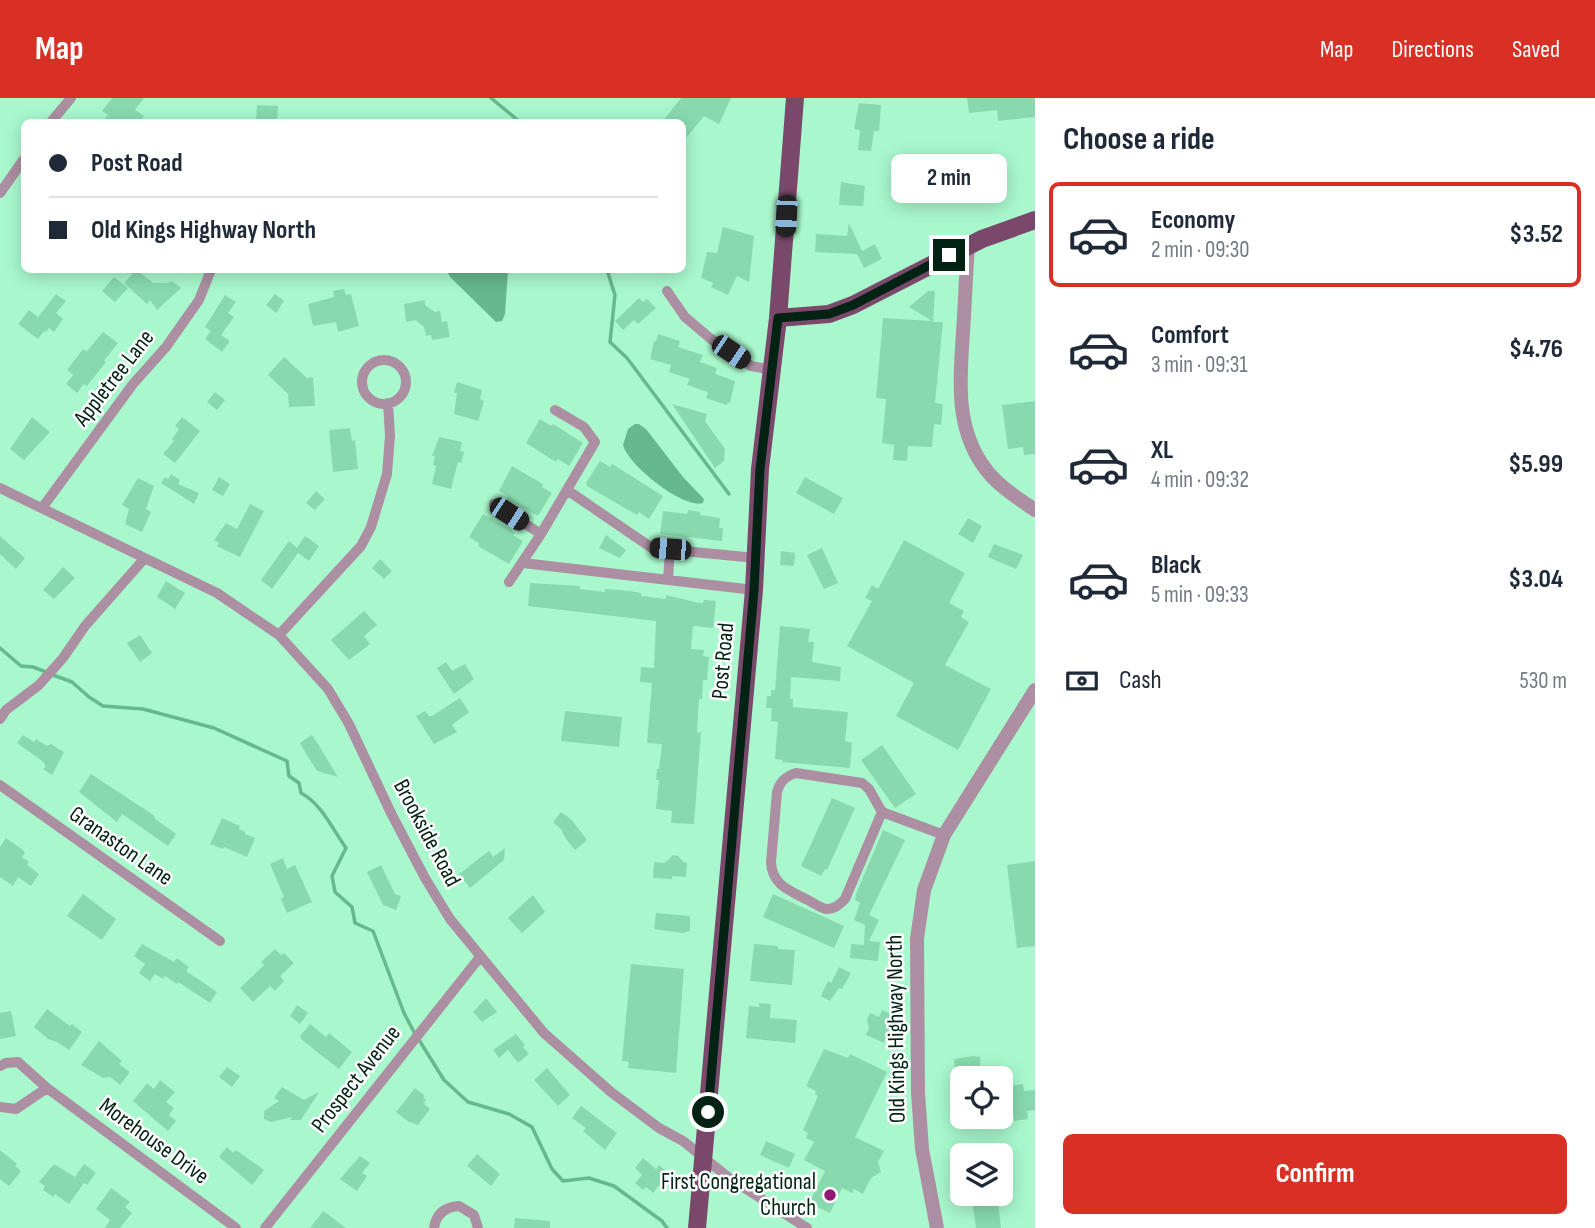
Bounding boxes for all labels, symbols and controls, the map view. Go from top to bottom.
text: Map [35,29,84,69]
text: Map [1320,35,1353,64]
text: Directions [1391,35,1474,64]
text: Saved [1512,35,1560,64]
text: Choose a ride [1063,120,1215,159]
text: Post Road [91,148,182,179]
callout: 2 min [891,153,1007,202]
text: 2 min [927,164,971,192]
car [775,194,798,238]
icon: car [1067,203,1130,266]
text: Economy [1151,205,1235,236]
text: Old Kings Highway North [91,215,316,246]
text: $3.52 [1509,219,1563,250]
text: 2 min · 09:30 [1151,236,1250,264]
route end [933,239,965,271]
icon: car [1067,318,1130,381]
text: Comfort [1151,320,1229,351]
street label: Appletree Lane [67,324,160,433]
car [708,332,755,372]
text: $4.76 [1509,334,1563,365]
text: 3 min · 09:31 [1151,351,1248,379]
icon: car [1067,433,1130,496]
text: XL [1151,435,1173,466]
text: $5.99 [1508,449,1563,480]
text: 4 min · 09:32 [1151,466,1249,494]
car [486,494,533,534]
car [649,537,692,561]
icon: car [1067,548,1130,611]
text: Black [1151,550,1201,581]
text: $3.04 [1508,564,1563,595]
text: 5 min · 09:33 [1151,581,1249,609]
street label: Post Road [706,622,740,700]
icon: cash [1063,662,1101,700]
text: Cash [1119,665,1162,696]
text: 530 m [1519,667,1567,695]
street label: Brookside Road [387,775,467,891]
street label: Granaston Lane [64,800,178,892]
street label: Old Kings Highway North [880,935,912,1123]
street label: Prospect Avenue [305,1020,407,1138]
map controls [950,1066,1013,1206]
button: locate [950,1066,1013,1129]
street label: Morehouse Drive [94,1092,214,1190]
route start [692,1096,724,1128]
button: Confirm [1063,1134,1567,1214]
button: layers [950,1143,1013,1206]
place label: First Congregational Church [661,1168,816,1222]
marker: First Congregational Church [822,1187,838,1203]

